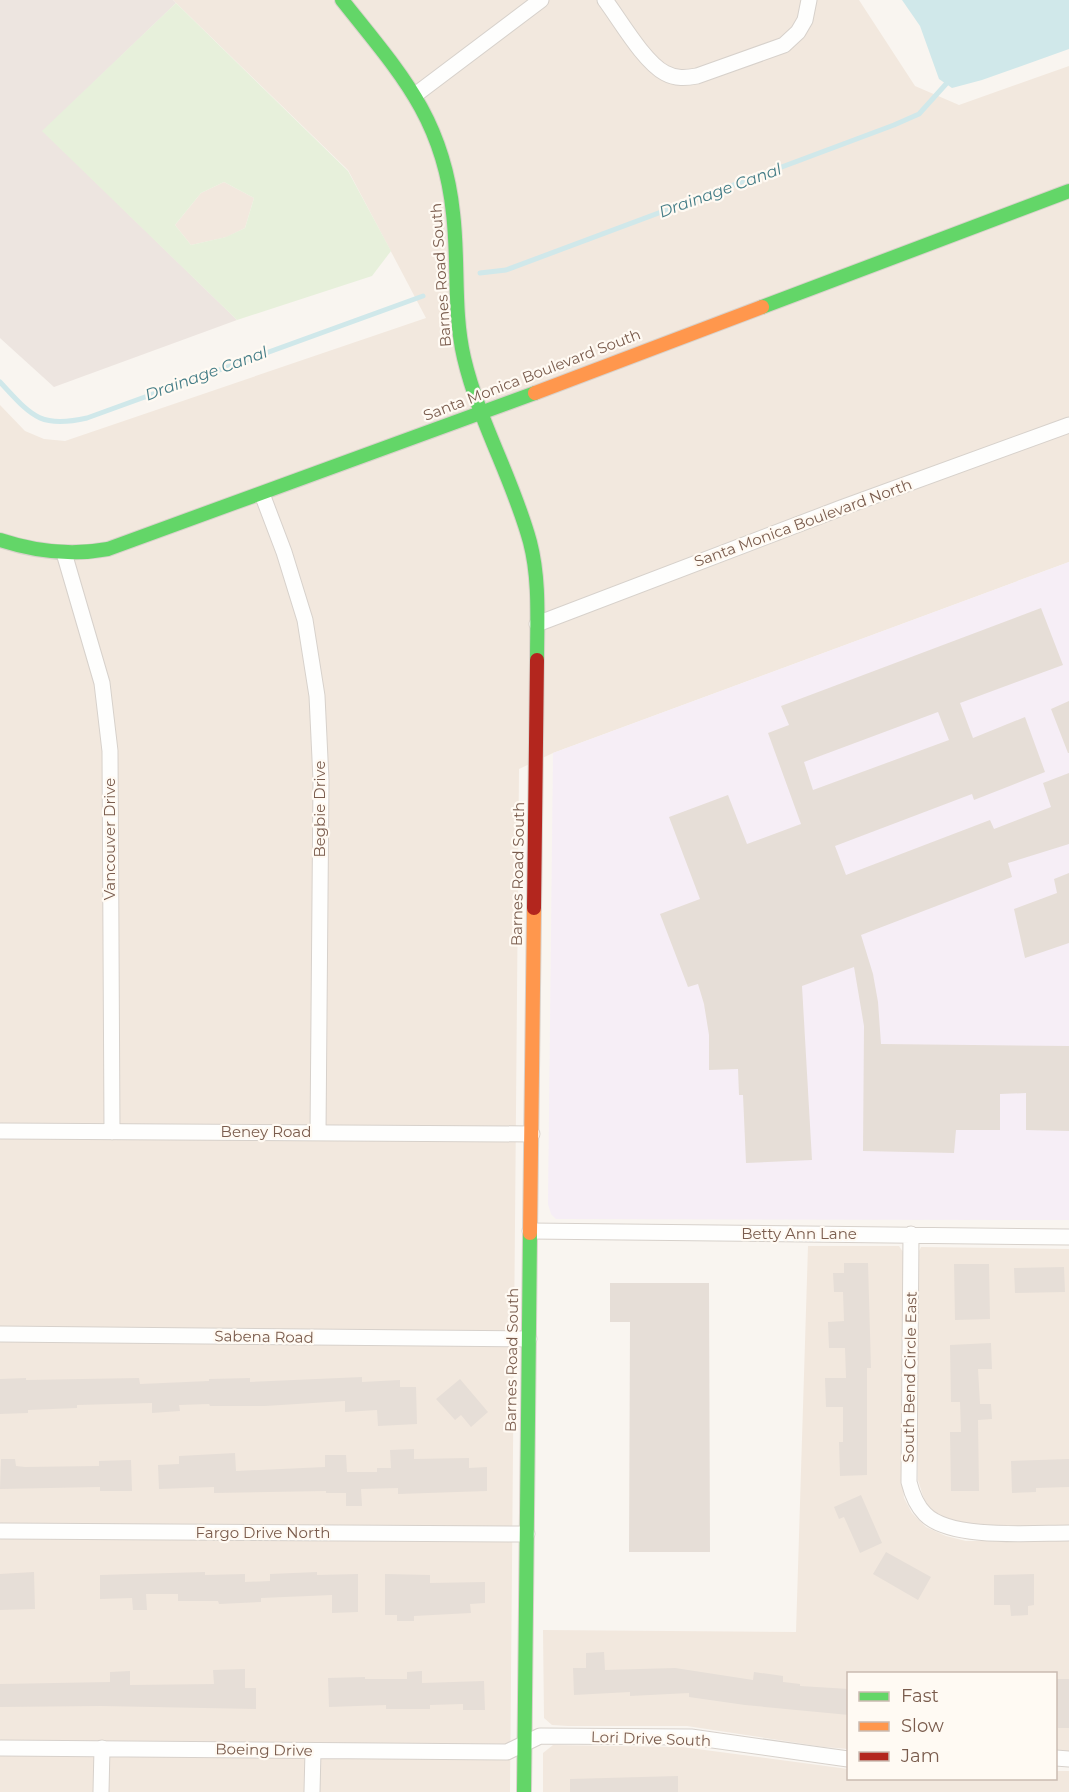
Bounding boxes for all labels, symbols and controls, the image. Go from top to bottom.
water label: Drainage Canal [656,159,785,221]
street label: Barnes Road South [426,202,455,348]
street label: Santa Monica Boulevard South [420,324,643,425]
water label: Drainage Canal [142,342,271,404]
street label: Santa Monica Boulevard North [691,474,914,571]
street label: Begbie Drive [310,760,329,858]
street label: Vancouver Drive [100,778,119,900]
street label: Barnes Road South [507,802,528,946]
street label: Beney Road [221,1122,311,1141]
street label: Betty Ann Lane [741,1224,857,1243]
street label: Barnes Road South [501,1288,522,1432]
street label: South Bend Circle East [899,1291,920,1463]
street label: Sabena Road [214,1326,314,1347]
street label: Fargo Drive North [196,1523,330,1542]
legend [847,1672,1057,1780]
text: Fast [901,1685,939,1707]
text: Slow [901,1715,944,1737]
street label: Lori Drive South [591,1727,711,1750]
street label: Boeing Drive [215,1739,313,1760]
text: Jam [900,1745,940,1767]

